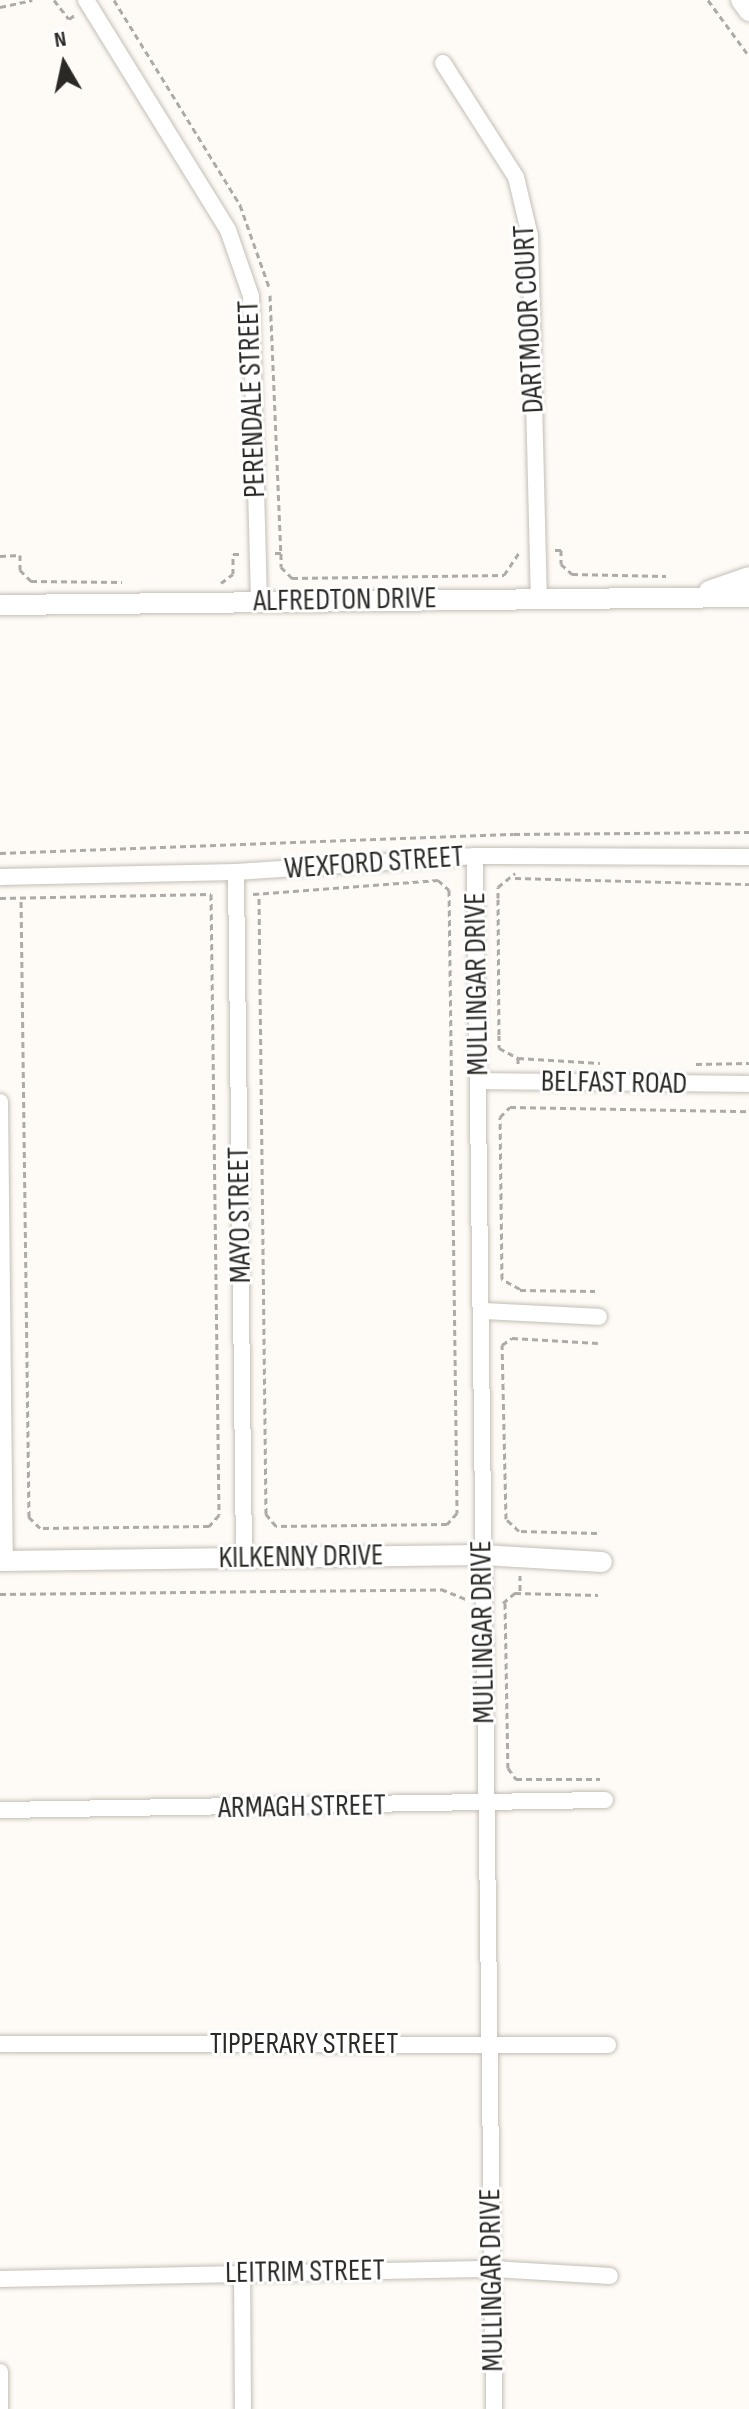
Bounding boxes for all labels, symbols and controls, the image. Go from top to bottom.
north arrow [24,24,104,104]
text: N [52,26,68,54]
street label: DARTMOOR COURT [506,224,552,414]
street label: PERENDALE STREET [231,300,273,498]
street label: ALFREDTON DRIVE [253,580,437,620]
street label: WEXFORD STREET [283,839,465,887]
street label: MULLINGAR DRIVE [457,892,497,1076]
street label: BELFAST ROAD [541,1064,687,1102]
street label: MAYO STREET [221,1146,259,1284]
street label: KILKENNY DRIVE [218,1538,384,1576]
street label: MULLINGAR DRIVE [463,1540,503,1724]
street label: ARMAGH STREET [218,1788,386,1826]
street label: TIPPERARY STREET [210,2026,398,2062]
street label: MULLINGAR DRIVE [472,2188,512,2372]
street label: LEITRIM STREET [225,2253,385,2291]

